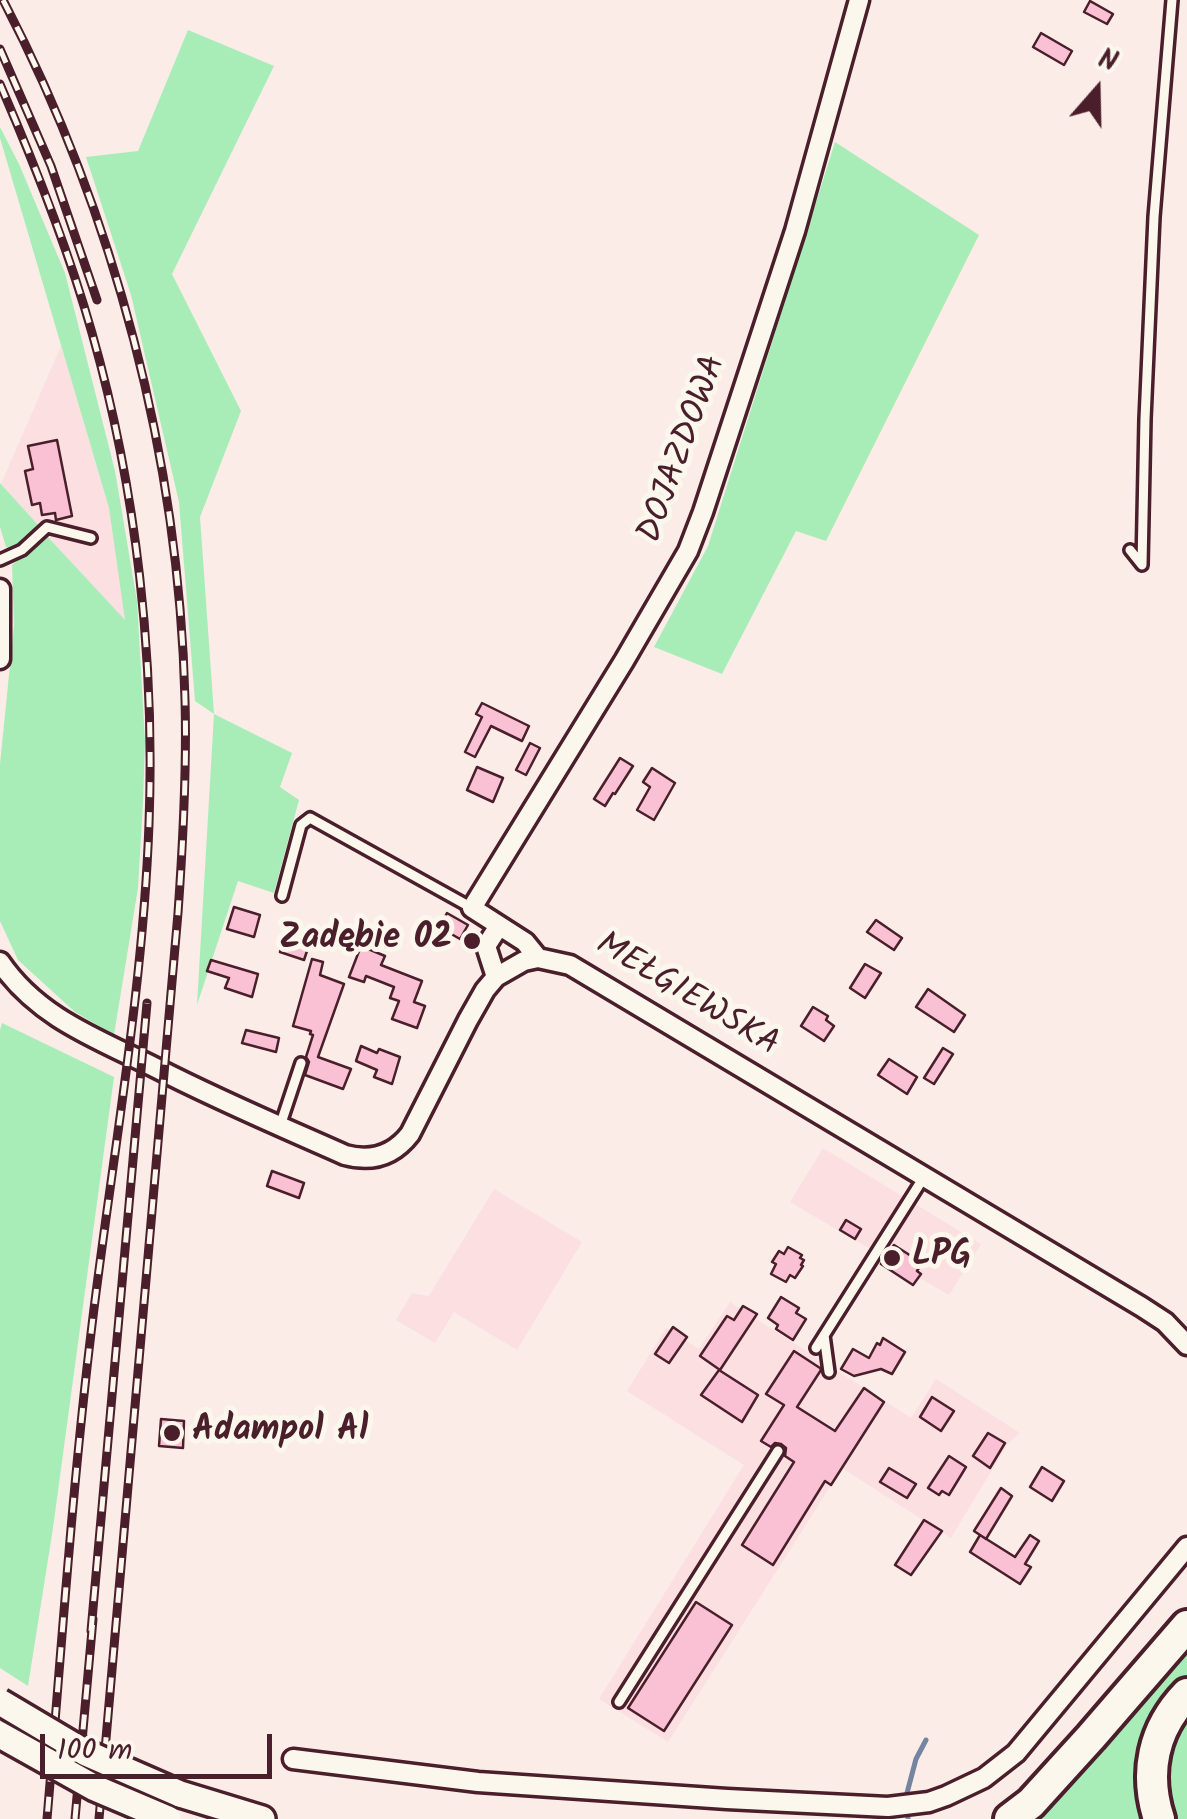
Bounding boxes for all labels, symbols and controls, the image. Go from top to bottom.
text: N [1091,37,1123,86]
north arrow [1047,40,1147,140]
street label: DOJAZDOWA [632,351,738,549]
place label: Zadębie 02 [279,920,452,962]
street label: MEŁGIEWSKA [587,926,785,1068]
marker: Zadębie 02 [461,930,483,952]
place label: LPG [912,1237,971,1279]
marker: LPG [881,1247,903,1269]
place label: Adampol Al [192,1412,368,1454]
marker: Adampol Al [161,1422,183,1444]
scale bar [45,1714,278,1776]
text: 100 m [57,1727,132,1775]

